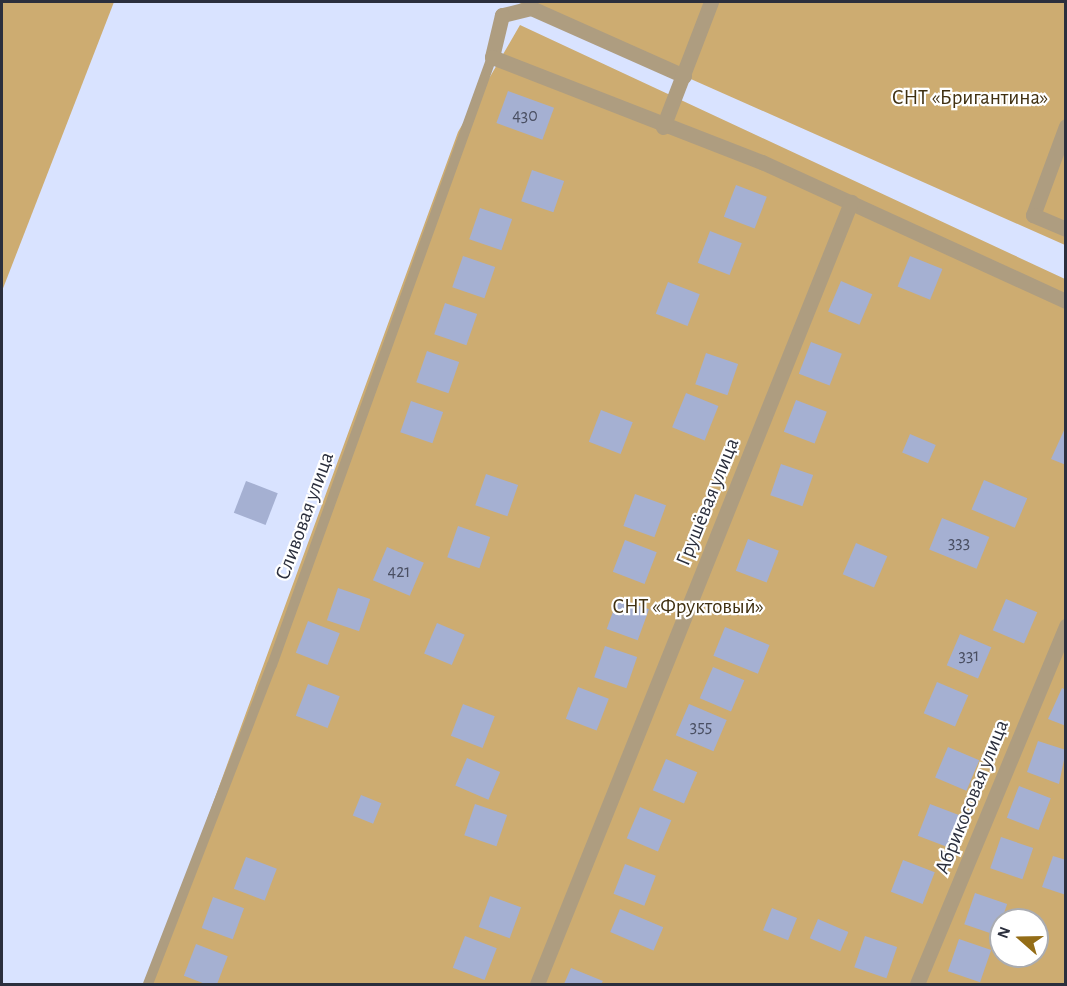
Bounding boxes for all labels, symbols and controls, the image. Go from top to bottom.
park label: СНТ «Бригантина» [892,85,1048,111]
house number: 430 [512,105,538,127]
street label: Грушёвая улица [671,434,745,570]
street label: Сливовая улица [270,449,340,583]
house number: 333 [948,532,970,554]
house number: 421 [387,561,411,583]
park label: СНТ «Фруктовый» [612,594,764,620]
house number: 331 [958,645,980,667]
house number: 355 [690,716,712,738]
street label: Абрикосовая улица [930,716,1014,878]
north arrow [989,908,1049,968]
text: N [995,925,1013,940]

